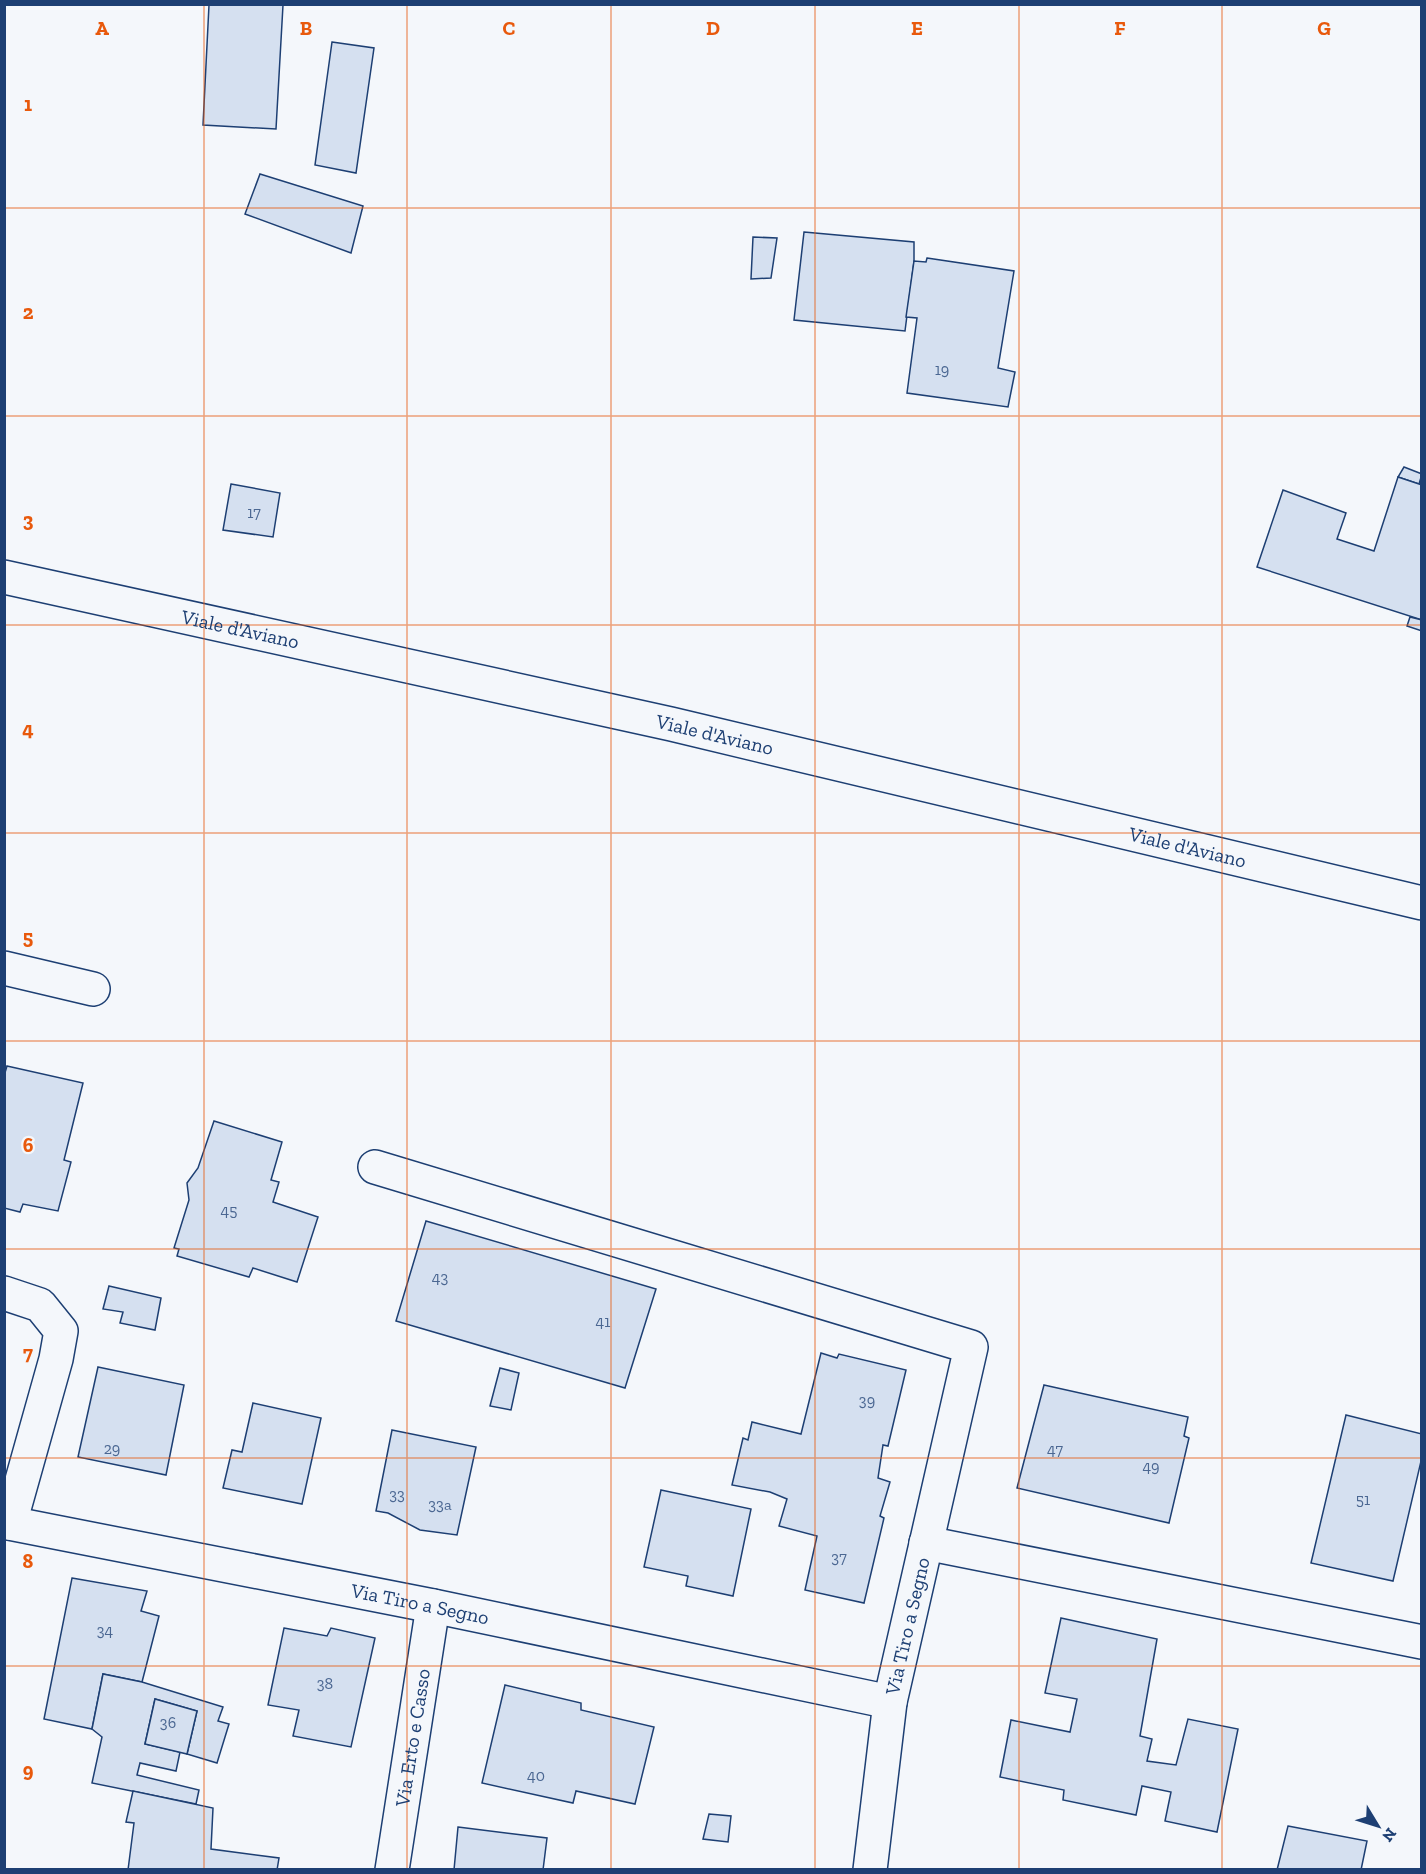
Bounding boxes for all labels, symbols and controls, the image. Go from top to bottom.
text: A [95,16,109,40]
text: B [300,16,312,40]
text: C [503,16,516,40]
text: D [706,16,720,40]
text: E [911,16,923,40]
text: F [1114,16,1126,40]
text: G [1317,16,1331,40]
text: 1 [24,92,32,116]
text: 2 [23,300,34,324]
house number: 19 [935,360,949,379]
house number: 17 [247,503,261,522]
text: 3 [23,508,34,532]
street label: Viale d'Aviano [178,604,301,654]
street label: Viale d'Aviano [653,709,776,760]
text: 4 [22,717,34,741]
street label: Viale d'Aviano [1126,821,1249,873]
text: 5 [23,925,33,949]
text: 6 [23,1133,34,1157]
house number: 45 [221,1201,237,1220]
house number: 43 [432,1268,448,1287]
house number: 41 [596,1312,610,1331]
text: 7 [23,1341,33,1365]
house number: 39 [859,1391,875,1410]
house number: 29 [104,1439,120,1458]
house number: 47 [1047,1440,1063,1459]
house number: 49 [1142,1457,1160,1476]
house number: 33 [389,1485,405,1504]
house number: 51 [1356,1490,1370,1509]
house number: 33a [428,1495,452,1514]
house number: 37 [831,1548,847,1567]
text: 8 [23,1549,34,1573]
street label: Via Tiro a Segno [880,1555,935,1698]
street label: Via Tiro a Segno [348,1578,491,1629]
house number: 34 [97,1621,114,1640]
street label: Via Erto e Casso [390,1667,435,1809]
house number: 38 [317,1674,333,1693]
house number: 36 [160,1713,176,1732]
text: 9 [23,1758,34,1782]
house number: 40 [527,1766,545,1785]
north arrow [1348,1796,1408,1856]
text: N [1378,1824,1401,1846]

